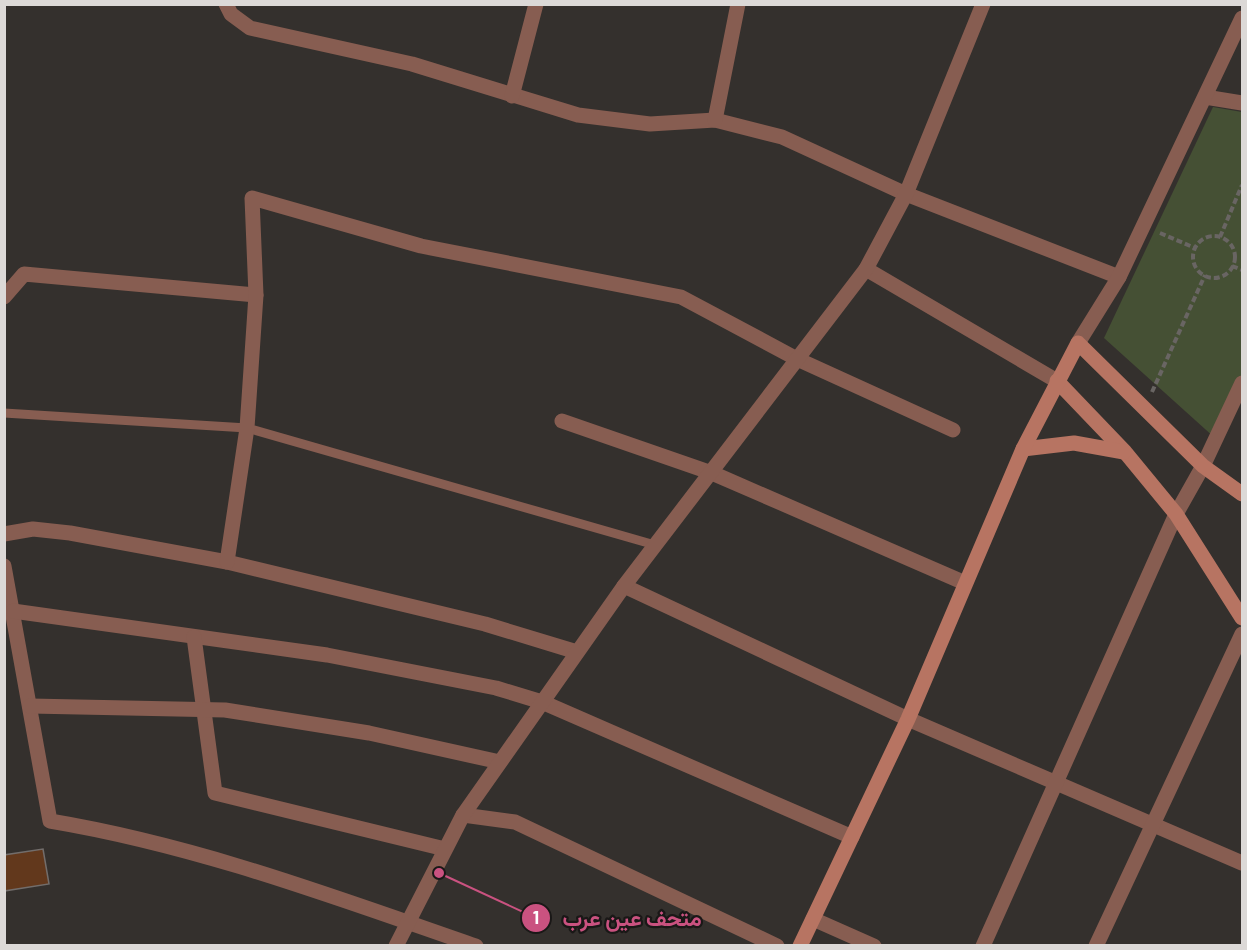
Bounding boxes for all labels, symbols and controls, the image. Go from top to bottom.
callout: متحف عين عرب [521,898,714,938]
text: متحف عين عرب [562,904,702,932]
text: 1 [533,906,539,928]

